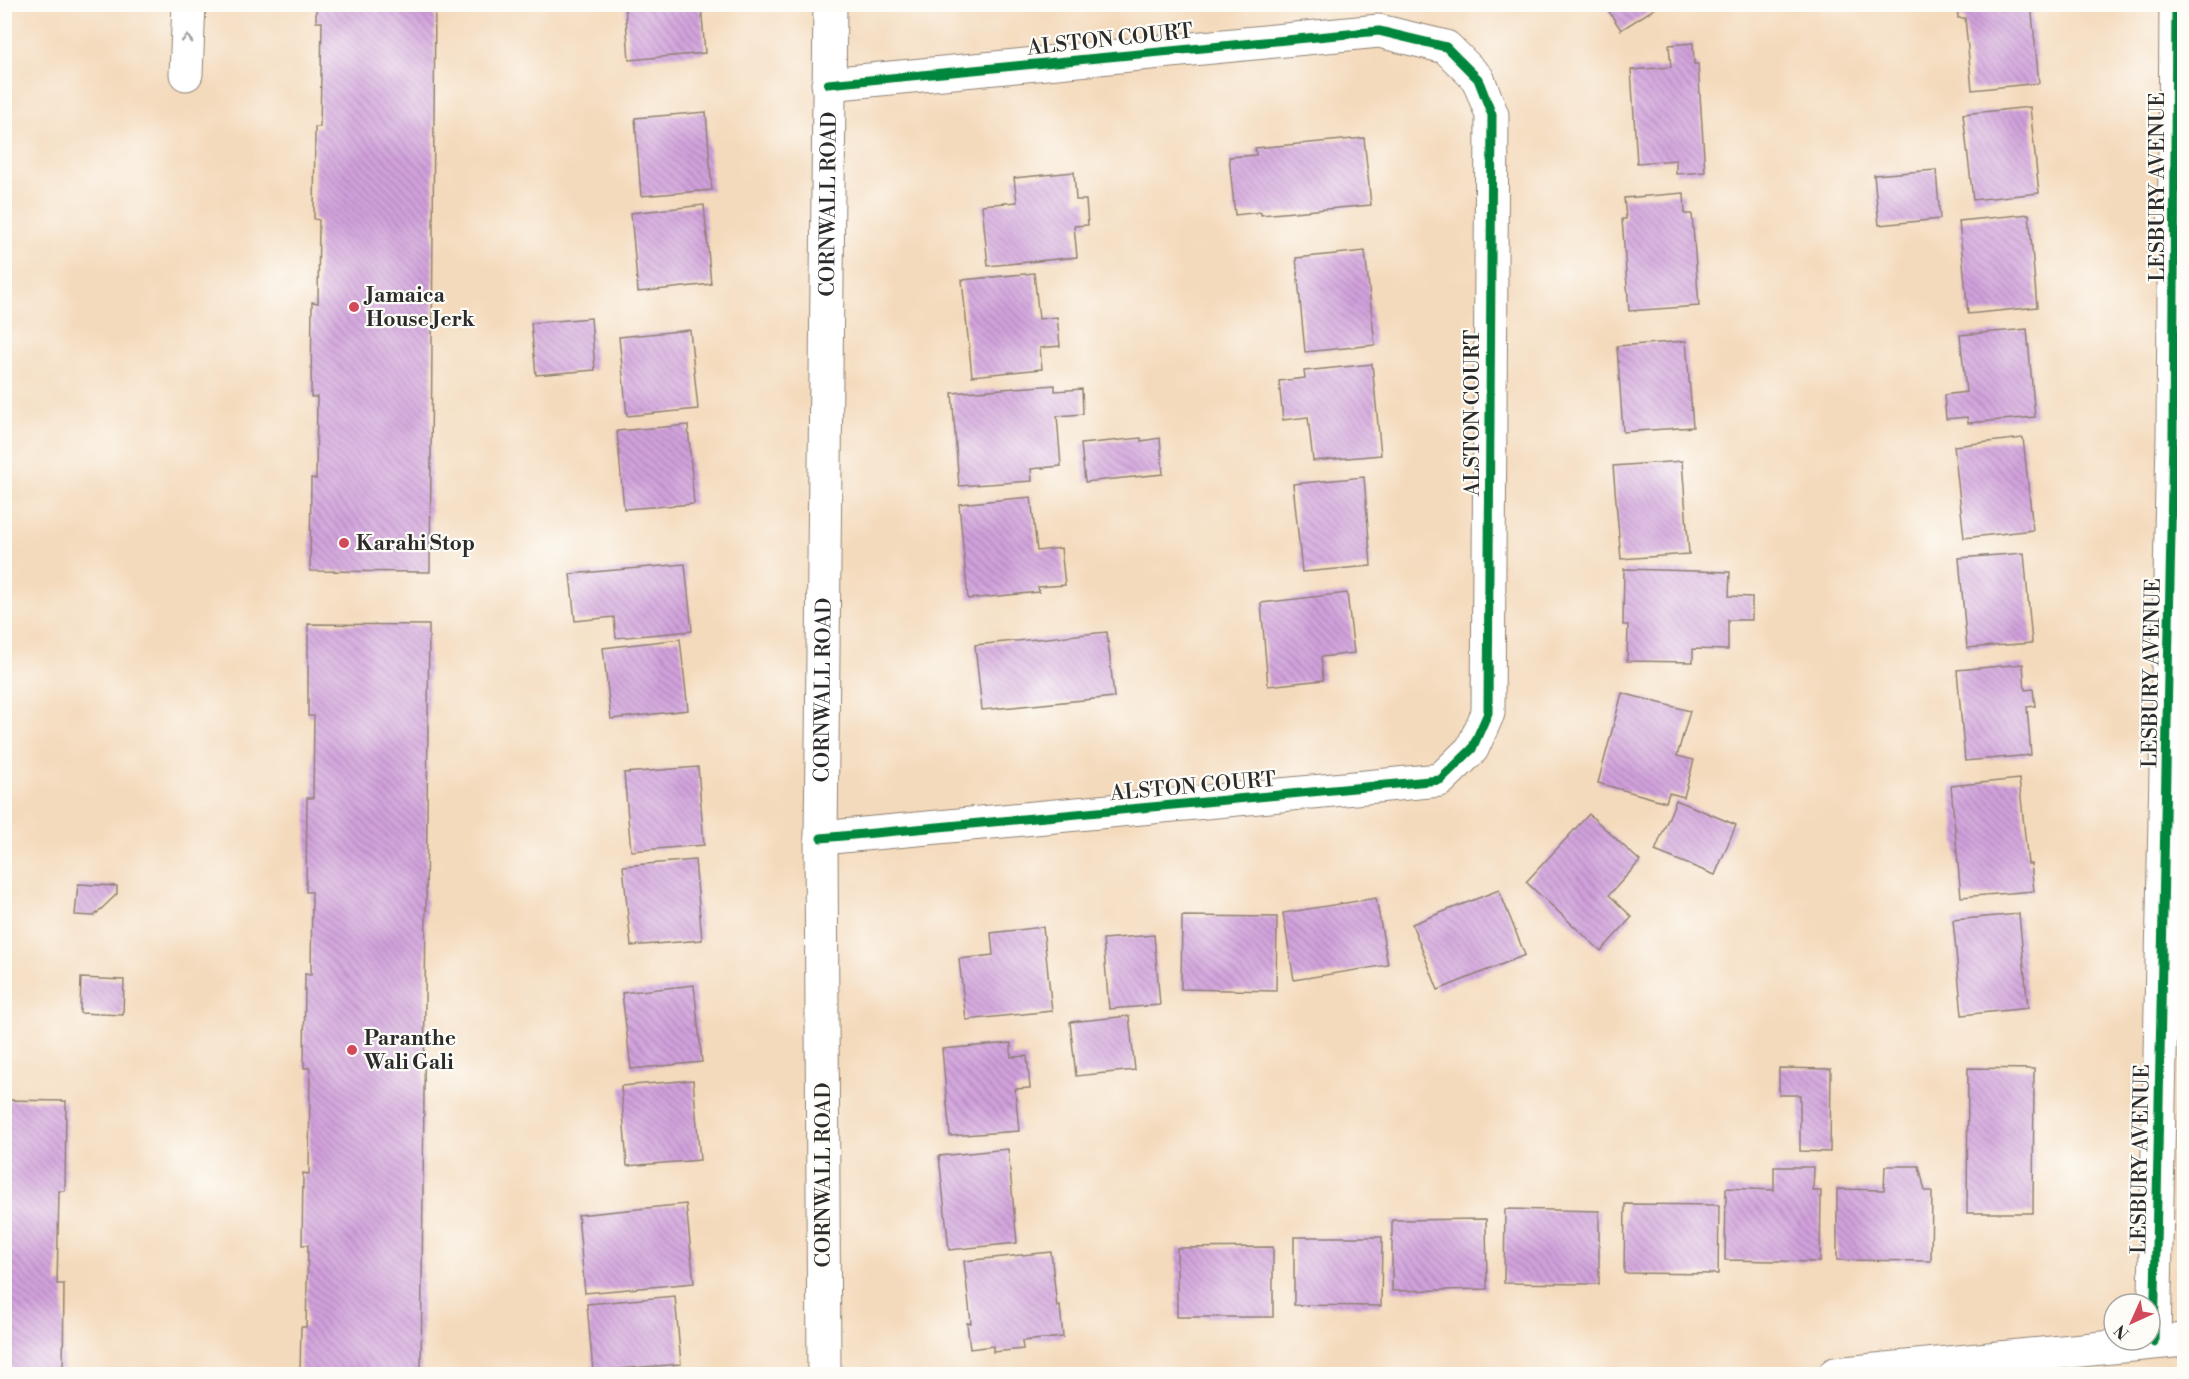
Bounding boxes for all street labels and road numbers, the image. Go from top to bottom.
street label: ALSTON COURT [1025,18,1194,62]
street label: LESBURY AVENUE [2145,92,2171,282]
street label: CORNWALL ROAD [815,111,843,297]
street label: ALSTON COURT [1460,330,1486,497]
street label: LESBURY AVENUE [2137,578,2167,768]
street label: CORNWALL ROAD [810,597,838,783]
street label: ALSTON COURT [1108,767,1277,807]
street label: LESBURY AVENUE [2126,1064,2156,1254]
street label: CORNWALL ROAD [811,1083,837,1267]

